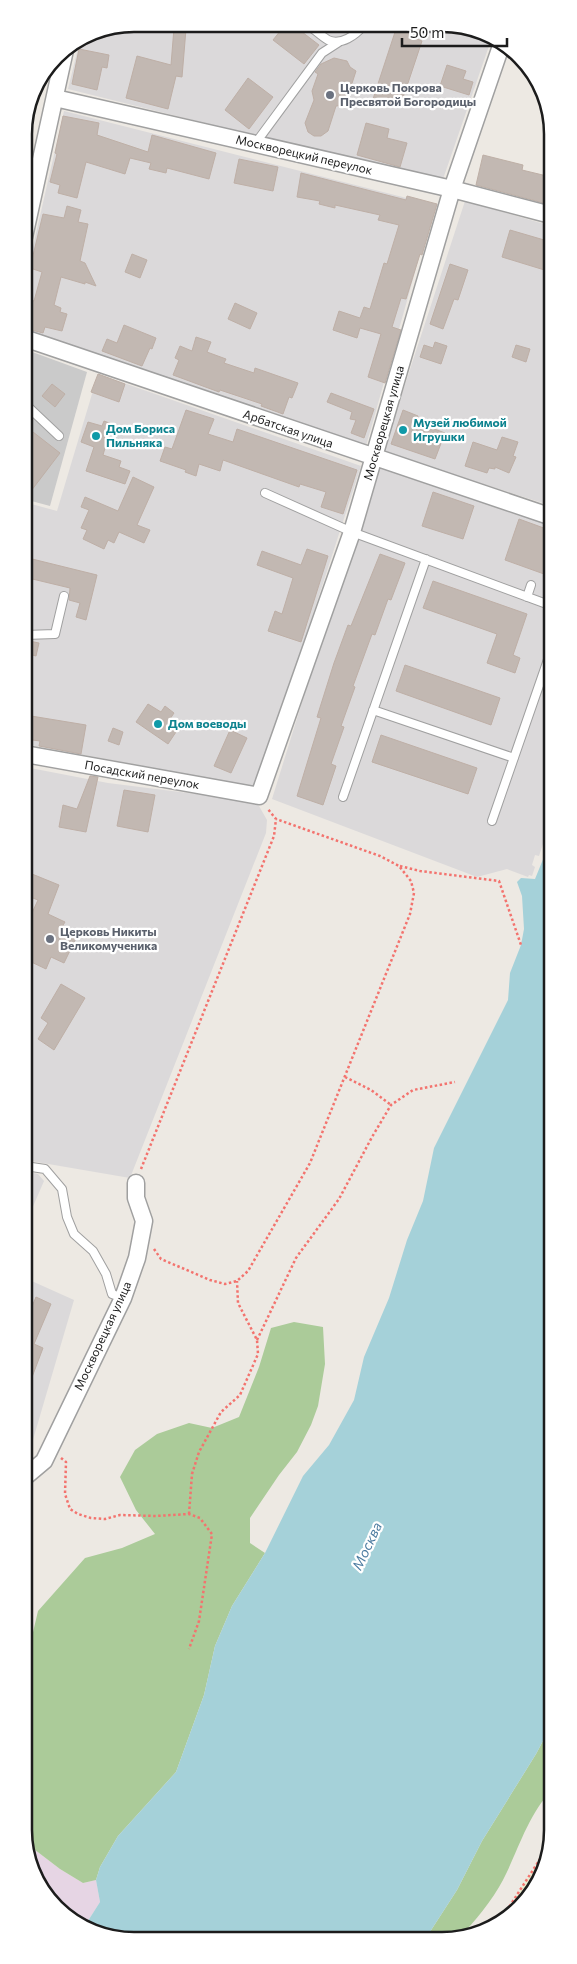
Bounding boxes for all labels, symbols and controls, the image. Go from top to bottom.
scale bar [402,15,507,47]
text: 50 m [410,23,444,41]
place label: Церковь Покрова Пресвятой Богородицы [340,80,476,108]
marker: Церковь Покрова Пресвятой Богородицы [324,89,336,101]
street label: Москворецкий переулок [234,131,375,177]
street label: Москворецкая улица [360,364,406,482]
street label: Арбатская улица [241,406,335,450]
place label: Музей любимой Игрушки [413,415,507,443]
place label: Дом Бориса Пильняка [106,421,175,449]
marker: Музей любимой Игрушки [397,424,409,436]
marker: Дом Бориса Пильняка [90,430,102,442]
place label: Дом воеводы [168,716,246,730]
marker: Дом воеводы [152,718,164,730]
street label: Посадский переулок [84,757,201,791]
place label: Церковь Никиты Великомученика [60,924,157,952]
marker: Церковь Никиты Великомученика [44,933,56,945]
street label: Москворецкая улица [71,1279,134,1392]
water label: Москва [348,1519,385,1572]

